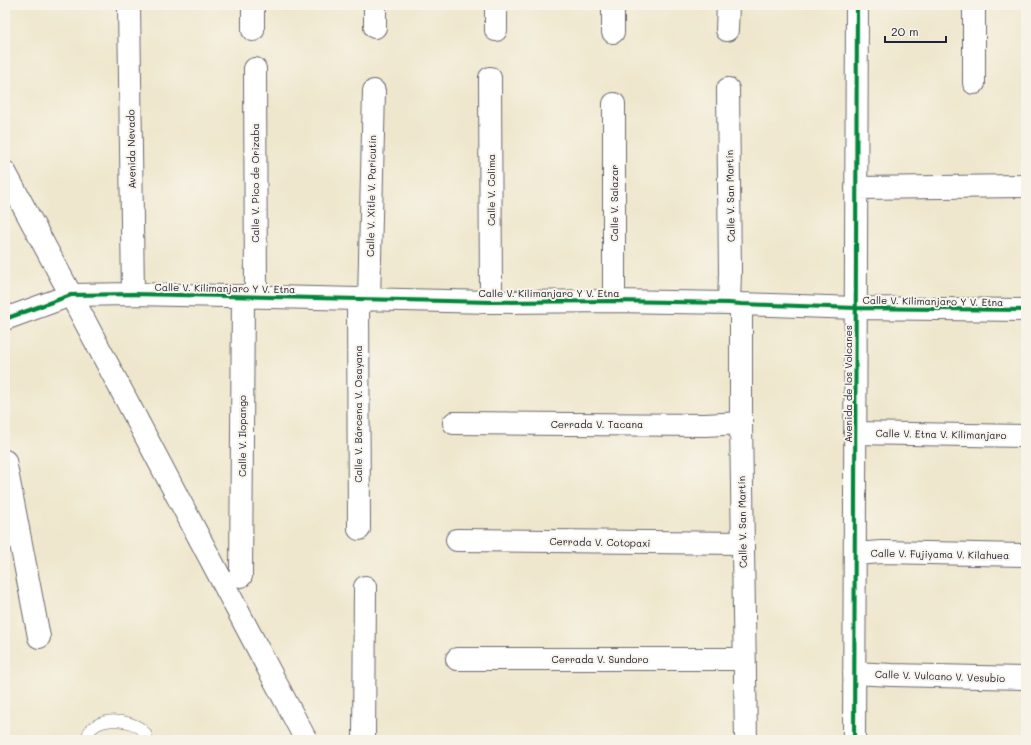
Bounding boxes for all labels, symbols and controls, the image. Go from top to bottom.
scale bar [885,18,946,44]
text: 20 m [891,23,919,39]
street label: Avenida Nevado [123,109,139,189]
street label: Calle V. Pico de Orizaba [248,123,262,243]
street label: Calle V. Xitle V. Paricutín [363,135,379,257]
street label: Calle V. San Martín [722,150,738,242]
street label: Calle V. Colima [484,154,498,226]
street label: Calle V. Salazar [607,165,621,241]
street label: Calle V. Kilimanjaro Y V. Etna [154,280,296,296]
street label: Calle V. Kilimanjaro Y V. Etna [479,286,619,300]
street label: Calle V. Kilimanjaro Y V. Etna [862,293,1004,309]
street label: Avenida de los Volcanes [841,325,855,443]
street label: Calle V. Bárcena V. Osayana [351,345,365,483]
street label: Calle V. Ilopango [235,395,249,477]
street label: Cerrada V. Tacana [551,417,643,431]
street label: Calle V. Etna V. Kilimanjaro [875,426,1007,442]
street label: Calle V. San Martín [734,476,750,568]
street label: Cerrada V. Cotopaxi [549,534,651,550]
street label: Calle V. Fujiyama V. Kilahuea [871,546,1009,562]
street label: Cerrada V. Sundoro [552,652,648,666]
street label: Calle V. Vulcano V. Vesubio [875,667,1006,685]

